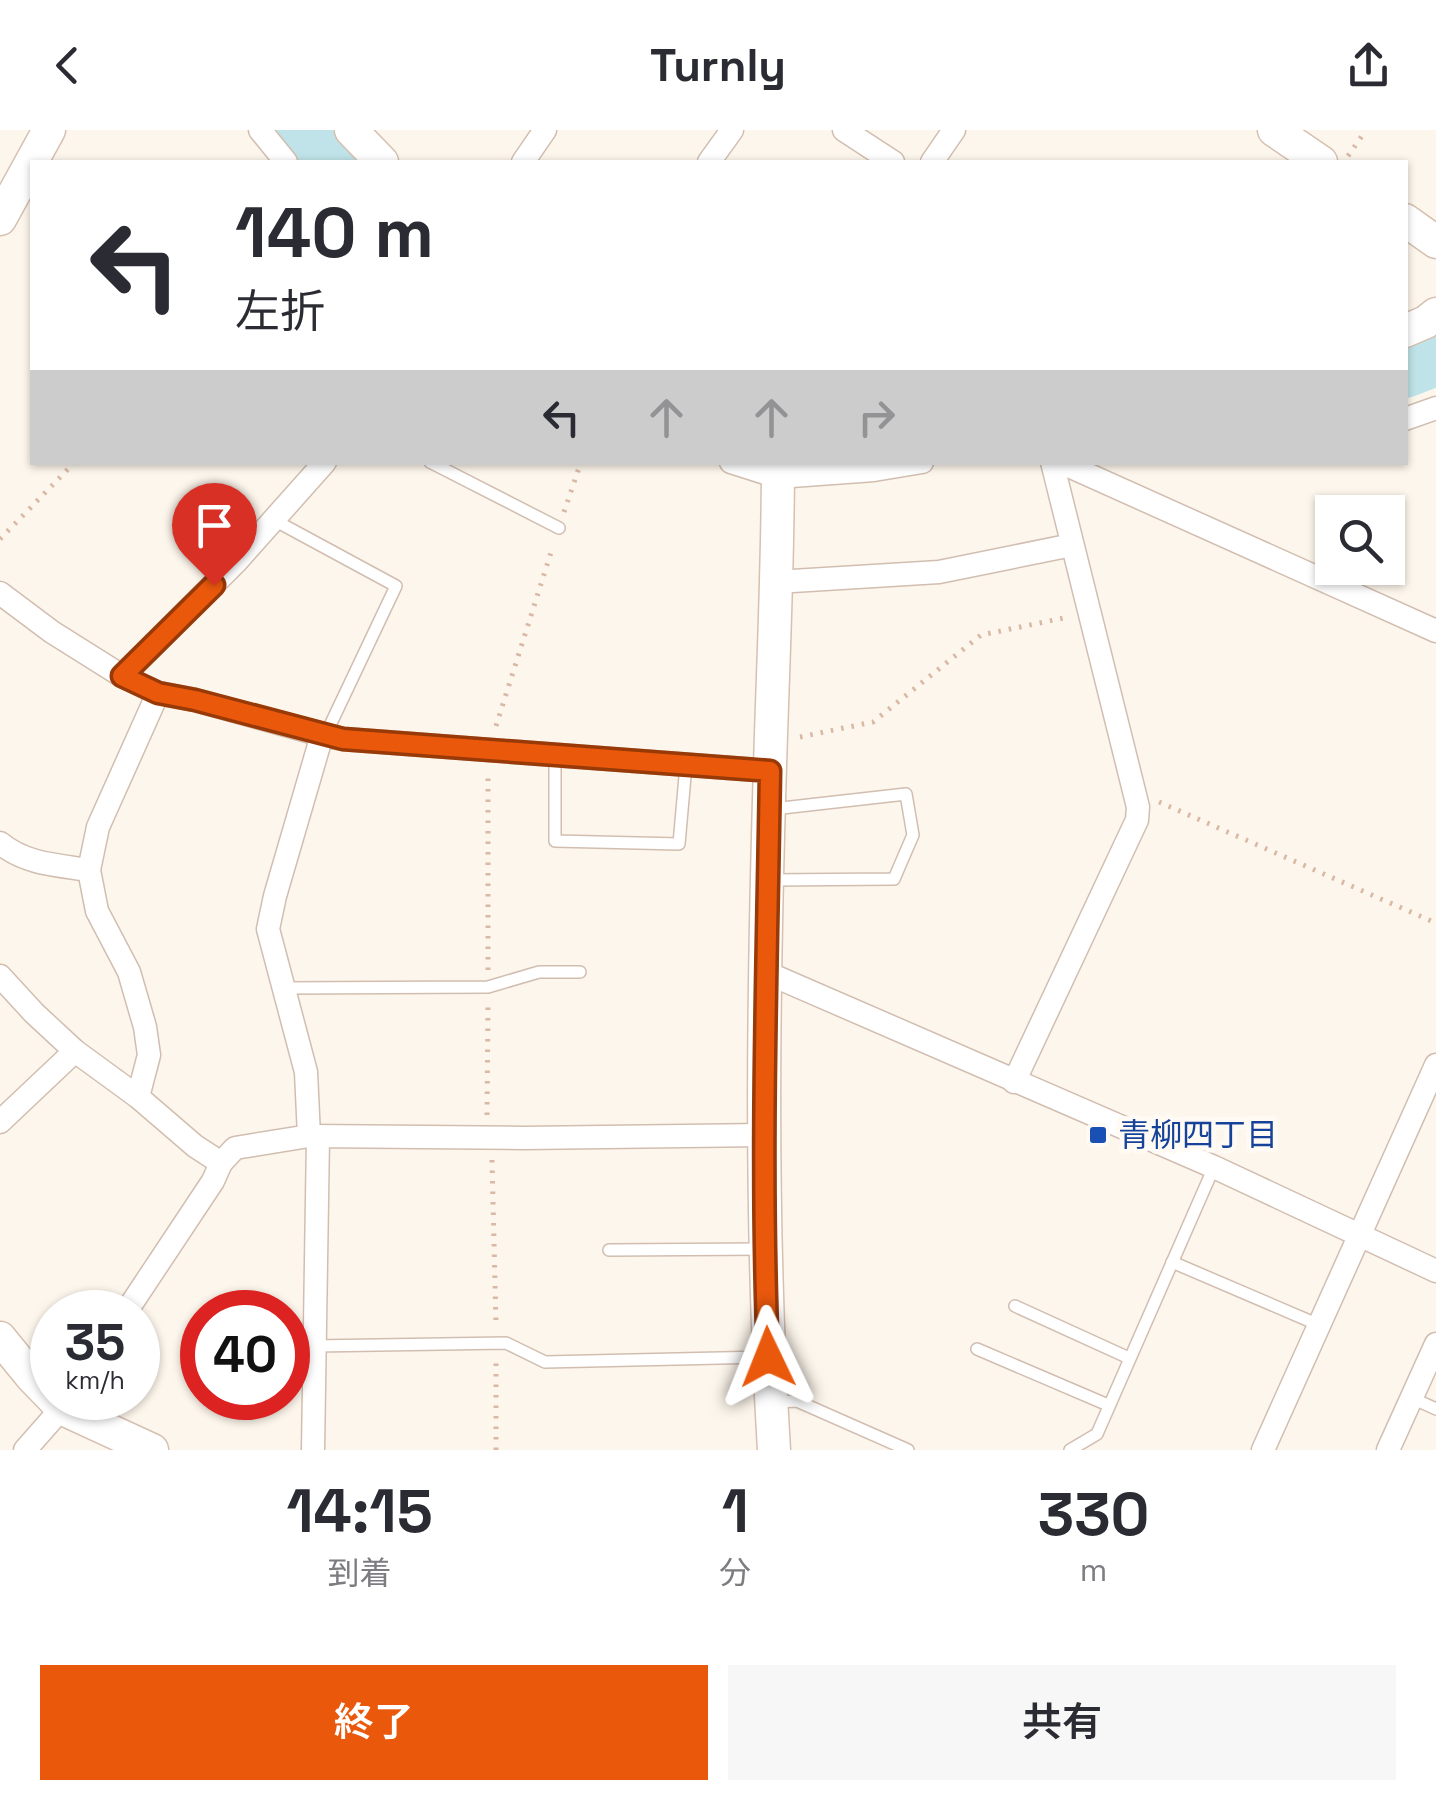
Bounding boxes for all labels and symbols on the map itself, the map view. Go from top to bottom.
pin [172,483,257,586]
place label: 青柳四丁目 [1118,1115,1278,1155]
marker: 青柳四丁目 [1087,1124,1109,1146]
speed limit sign: 40 [180,1290,310,1420]
position arrow [716,1305,820,1409]

